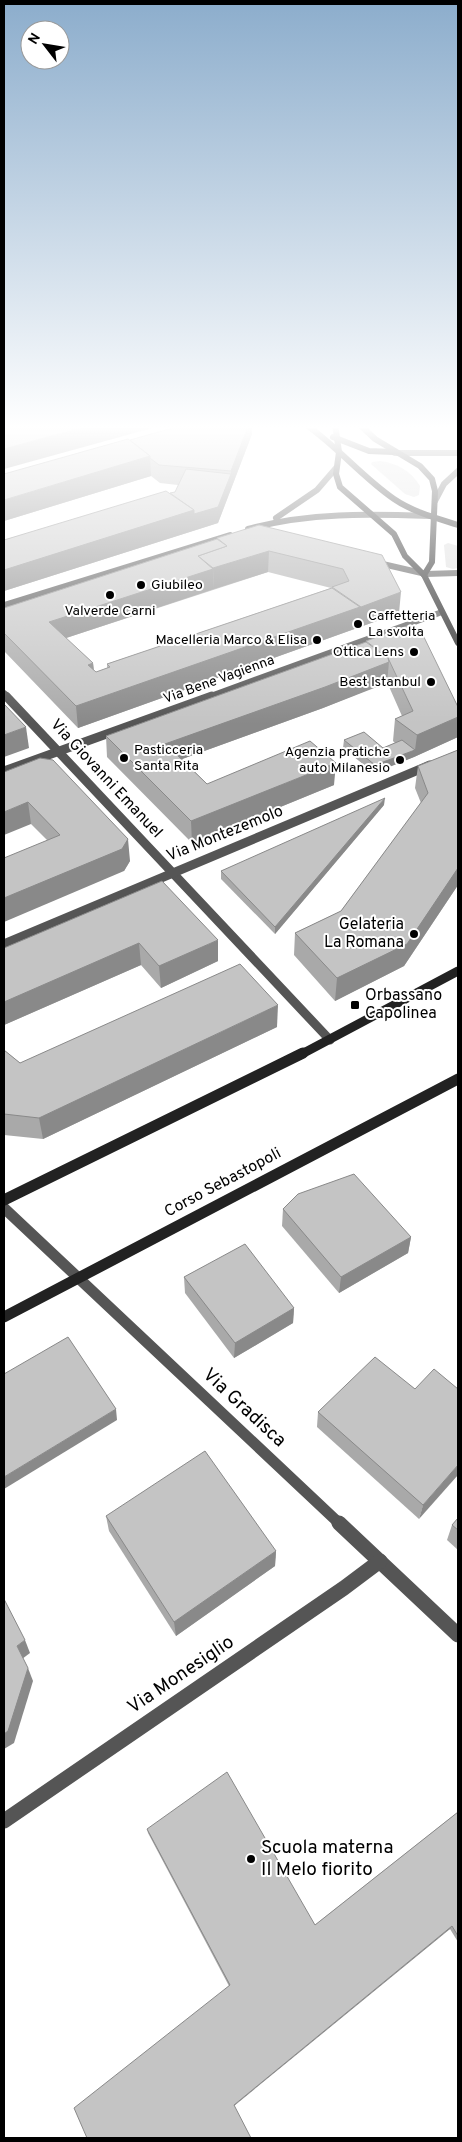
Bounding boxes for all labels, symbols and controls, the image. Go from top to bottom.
north arrow [20,20,70,70]
text: N [25,30,45,48]
place label: Giubileo [151,577,203,594]
marker: Giubileo [135,579,147,591]
marker: Valverde Carni [104,589,116,601]
place label: Valverde Carni [64,603,156,620]
place label: Caffetteria La svolta [368,608,435,641]
marker: Caffetteria La svolta [352,618,364,630]
place label: Macelleria Marco & Elisa [155,632,307,649]
marker: Macelleria Marco & Elisa [311,634,323,646]
place label: Ottica Lens [333,644,404,661]
marker: Ottica Lens [408,646,420,658]
street label: Via Bene Vagienna [161,652,277,708]
place label: Best Istanbul [339,674,421,691]
marker: Best Istanbul [425,676,437,688]
street label: Via Giovanni Emanuel [46,715,166,843]
place label: Pasticceria Santa Rita [134,742,203,775]
place label: Agenzia pratiche auto Milanesio [285,744,390,777]
marker: Pasticceria Santa Rita [118,752,130,764]
marker: Agenzia pratiche auto Milanesio [394,754,406,766]
street label: Via Montezemolo [164,801,286,867]
place label: Gelateria La Romana [324,915,404,953]
marker: Gelateria La Romana [408,928,420,940]
place label: Orbassano Capolinea [365,986,442,1024]
marker: Orbassano Capolinea [349,999,361,1011]
street label: Corso Sebastopoli [161,1144,285,1222]
street label: Via Gradisca [197,1363,291,1453]
street label: Via Monesiglio [123,1631,239,1719]
place label: Scuola materna Il Melo fiorito [261,1836,393,1882]
marker: Scuola materna Il Melo fiorito [245,1853,257,1865]

